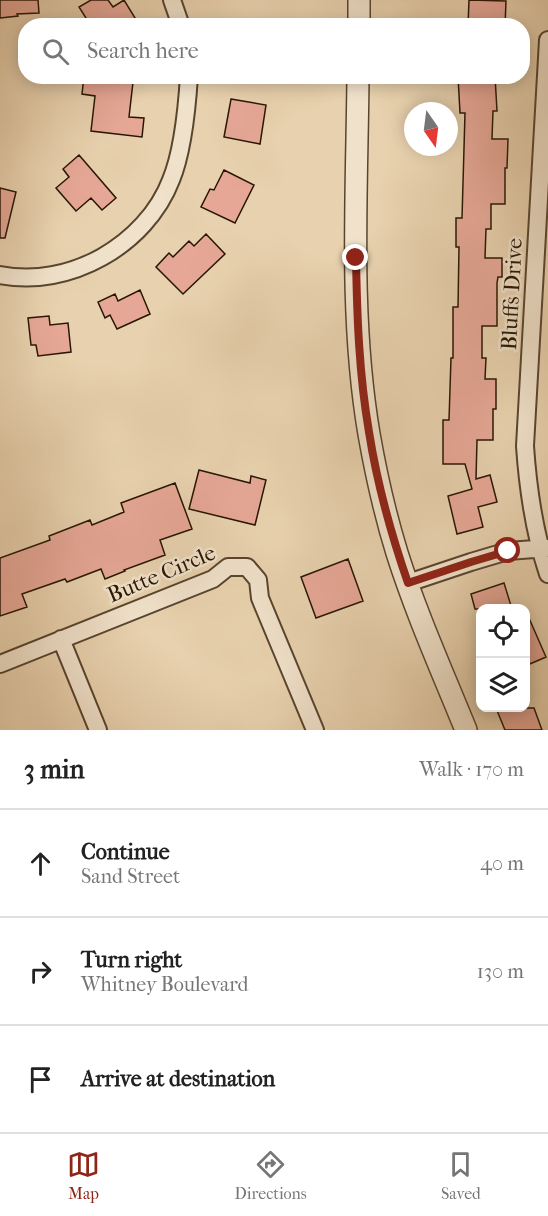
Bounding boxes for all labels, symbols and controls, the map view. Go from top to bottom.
search box [18,18,530,84]
icon: search [39,35,72,68]
text: Search here [87,38,199,64]
north arrow [404,102,458,156]
street label: Bluffs Drive [496,237,528,351]
route end [342,244,368,270]
route start [494,537,520,563]
street label: Butte Circle [103,539,219,608]
map controls [476,604,530,712]
button: locate [476,604,530,658]
button: layers [476,658,530,712]
text: 3 min [24,754,85,785]
text: Walk · 170 m [419,758,524,781]
text: Continue [81,839,170,865]
icon: ahead [24,847,57,880]
text: 40 m [480,852,524,875]
text: Sand Street [81,865,180,888]
text: Turn right [81,947,182,973]
icon: right [24,955,57,988]
text: 130 m [477,960,524,983]
text: Whitney Boulevard [81,973,248,996]
icon: arrive [24,1063,57,1096]
text: Arrive at destination [81,1066,275,1092]
tab: Map [67,1148,100,1203]
tab: Directions [235,1148,307,1203]
tab: Saved [441,1148,481,1203]

